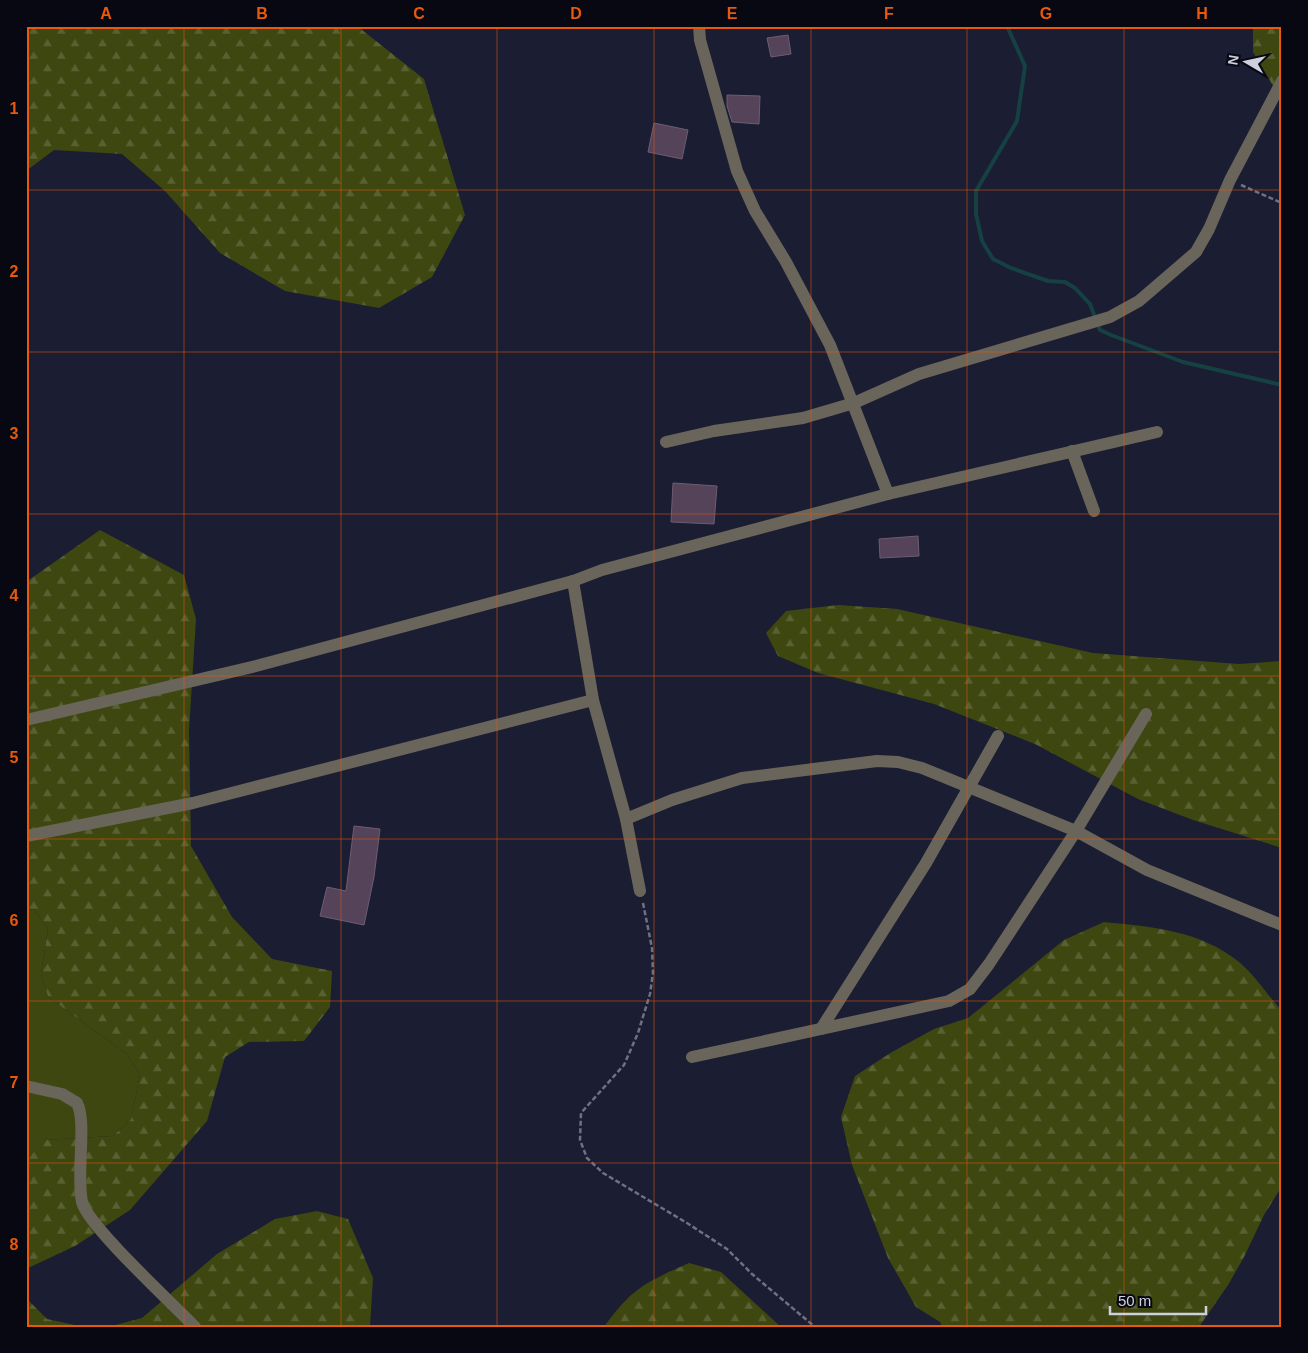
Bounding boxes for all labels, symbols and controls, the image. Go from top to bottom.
text: A [100,5,112,22]
text: B [256,5,268,22]
text: C [413,5,425,22]
text: D [570,5,582,22]
text: E [727,5,738,22]
text: F [884,5,894,22]
text: G [1040,5,1052,22]
text: H [1196,5,1208,22]
north arrow [1220,38,1270,88]
text: N [1224,54,1242,66]
text: 1 [10,100,19,117]
text: 2 [10,263,19,280]
text: 3 [10,425,19,442]
text: 4 [10,587,19,604]
text: 5 [10,749,19,766]
text: 6 [10,912,19,929]
text: 7 [10,1074,19,1091]
text: 8 [10,1236,19,1253]
scale bar [1110,1283,1207,1315]
text: 50 m [1118,1292,1151,1309]

